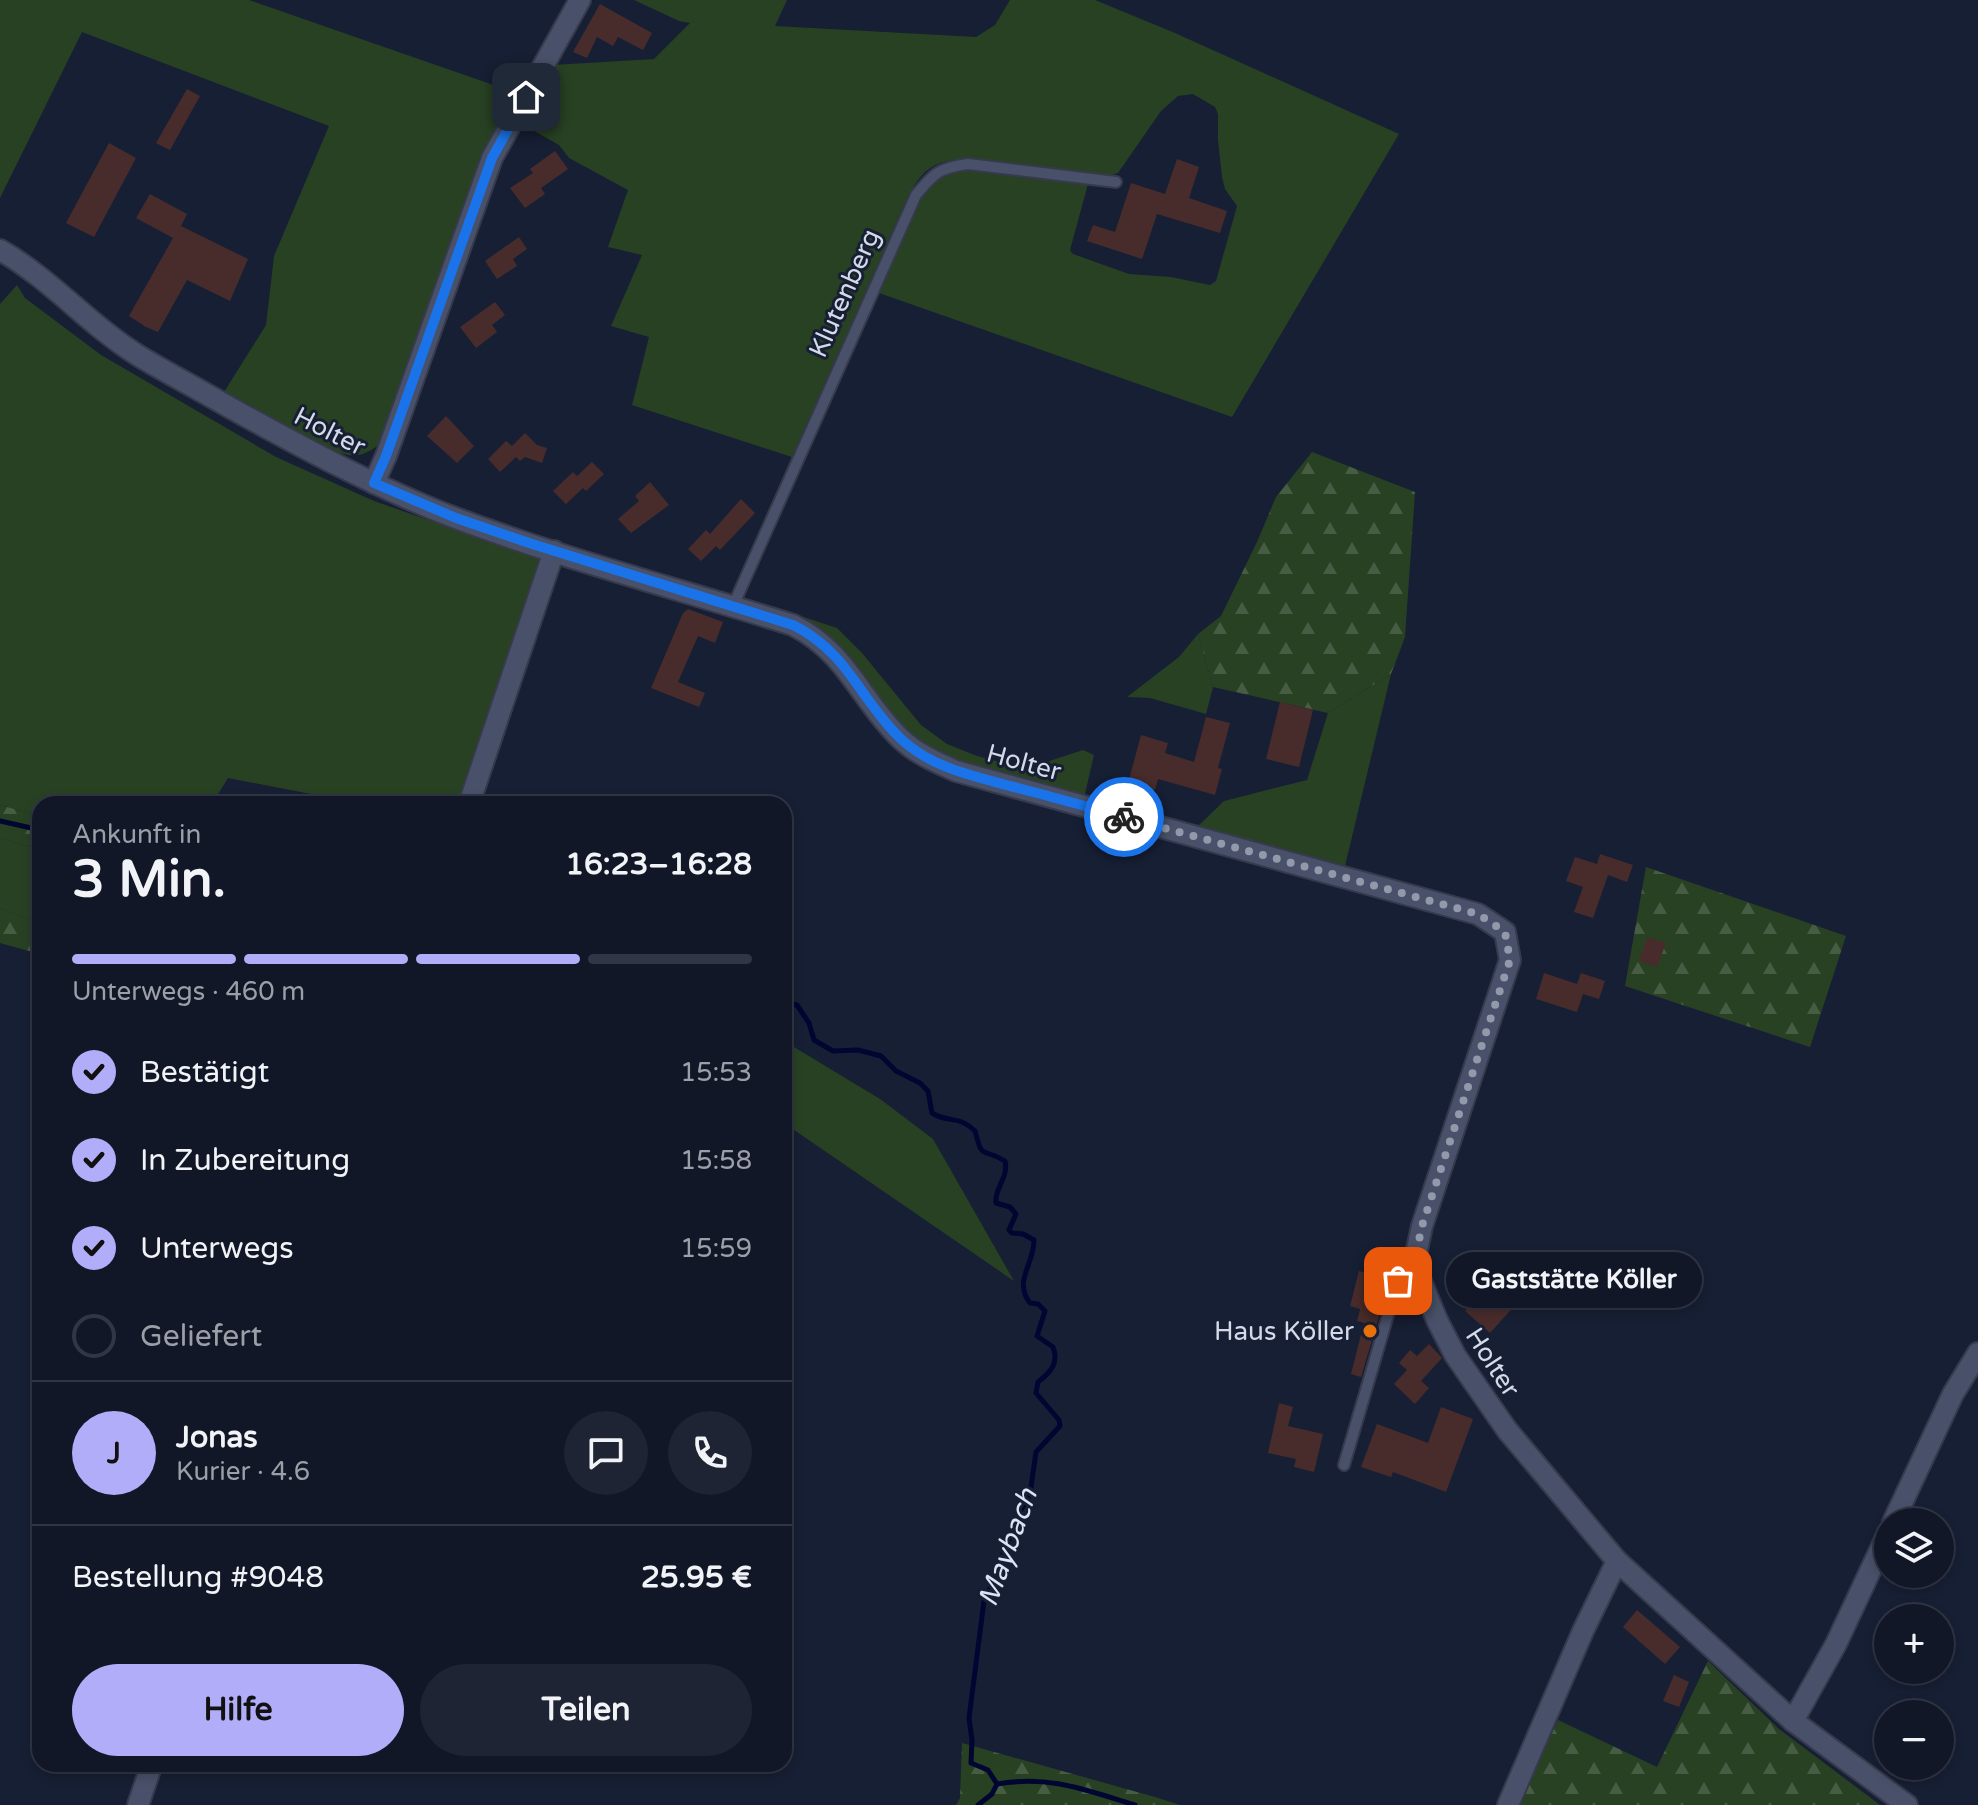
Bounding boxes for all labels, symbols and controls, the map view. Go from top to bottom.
pin [492,63,560,131]
icon: home [504,75,548,119]
street label: Klutenberg [802,224,887,362]
street label: Holter [289,400,371,463]
street label: Holter [983,738,1065,787]
courier [1084,777,1164,857]
icon: bike [1102,795,1146,839]
text: Ankunft in [72,819,201,850]
text: 16:23–16:28 [565,846,752,883]
text: 3 Min. [72,848,226,911]
text: Unterwegs · 460 m [72,976,305,1007]
icon: check [72,1050,116,1094]
text: Bestätigt [140,1054,269,1091]
text: 15:53 [680,1057,752,1088]
icon: check [72,1138,116,1182]
text: In Zubereitung [140,1142,350,1179]
text: 15:58 [680,1145,752,1176]
icon: check [72,1226,116,1270]
text: Unterwegs [140,1230,294,1267]
text: 15:59 [680,1233,752,1264]
pin [1364,1247,1432,1315]
callout: Gaststätte Köller [1446,1253,1702,1309]
icon: bag [1376,1259,1420,1303]
text: Gaststätte Köller [1471,1264,1677,1295]
place label: Haus Köller [1214,1316,1354,1347]
text: Geliefert [140,1318,262,1355]
marker: Haus Köller [1361,1322,1379,1340]
street label: Holter [1459,1322,1526,1403]
button: chat [564,1411,648,1495]
button: phone [668,1411,752,1495]
text: Jonas [176,1419,258,1456]
text: J [107,1435,121,1472]
text: Kurier · 4.6 [176,1456,310,1487]
water label: Maybach [971,1483,1045,1611]
map controls [1874,1508,1954,1780]
button: layers [1874,1508,1954,1588]
text: Bestellung #9048 [72,1559,324,1596]
text: 25.95 € [641,1559,752,1596]
button: + [1874,1604,1954,1684]
button: Hilfe [72,1664,404,1756]
button: Teilen [420,1664,752,1756]
button: − [1874,1700,1954,1780]

